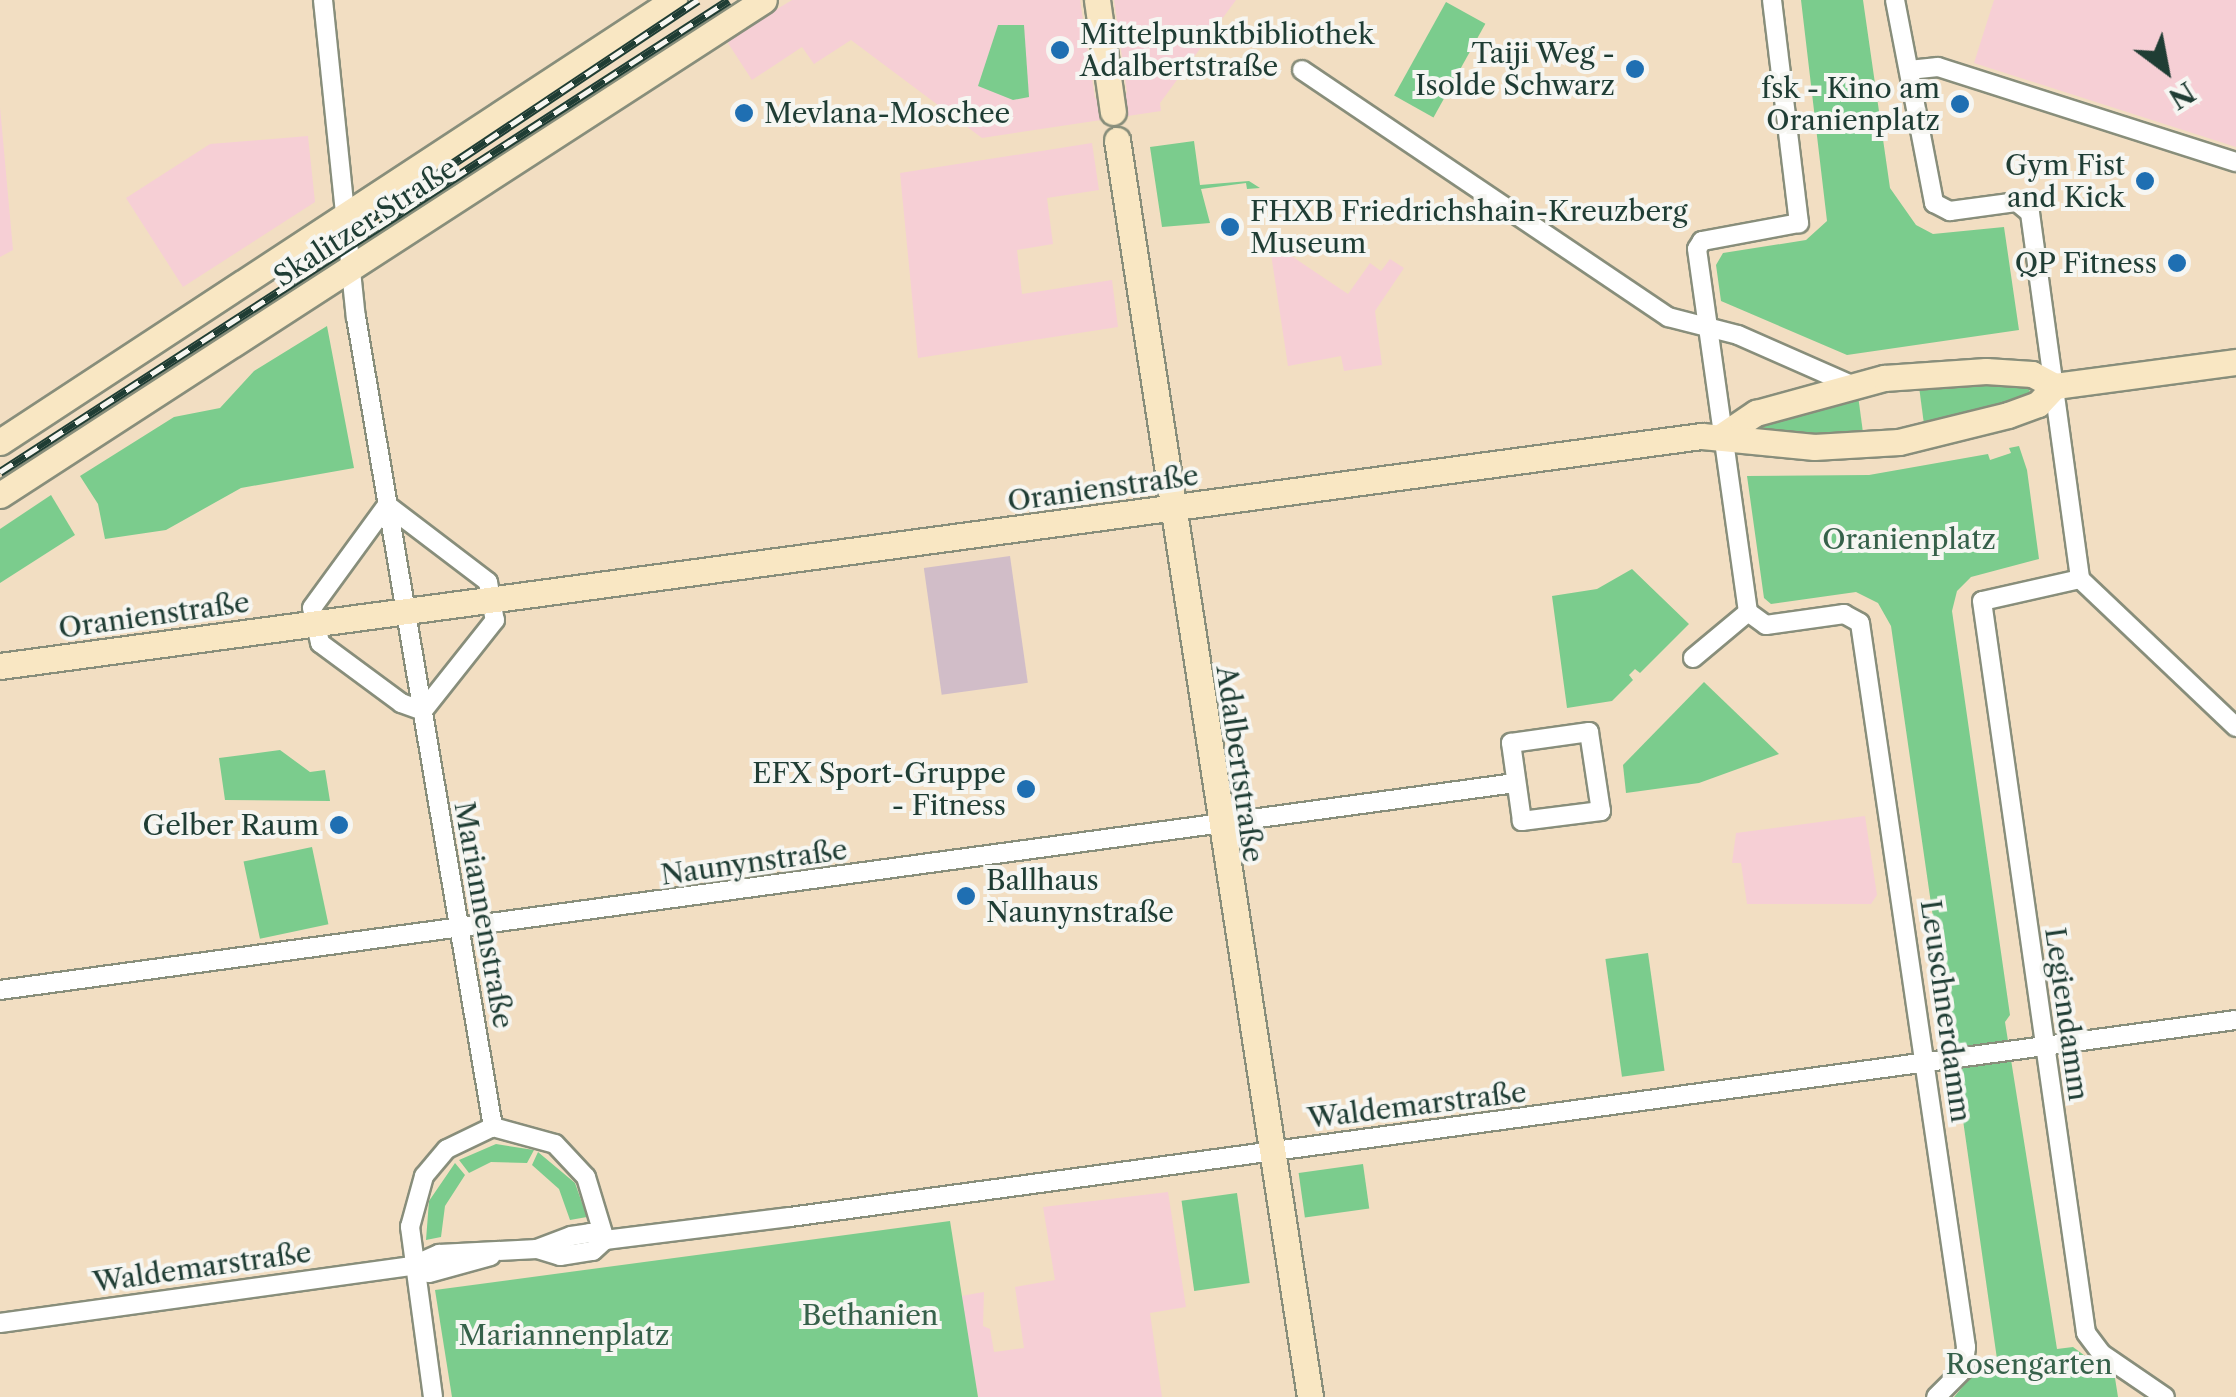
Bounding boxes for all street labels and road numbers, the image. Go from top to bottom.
street label: Skalitzer Straße [267,150,463,294]
street label: Oranienstraße [1005,458,1201,518]
street label: Oranienstraße [56,585,252,645]
street label: Adalbertstraße [1210,664,1270,864]
street label: Mariannenstraße [448,799,520,1031]
street label: Naunynstraße [659,832,849,892]
street label: Leuschnerdamm [1914,898,1978,1124]
street label: Legiendamm [2038,925,2096,1103]
street label: Waldemarstraße [1306,1075,1528,1135]
street label: Waldemarstraße [91,1235,313,1299]

